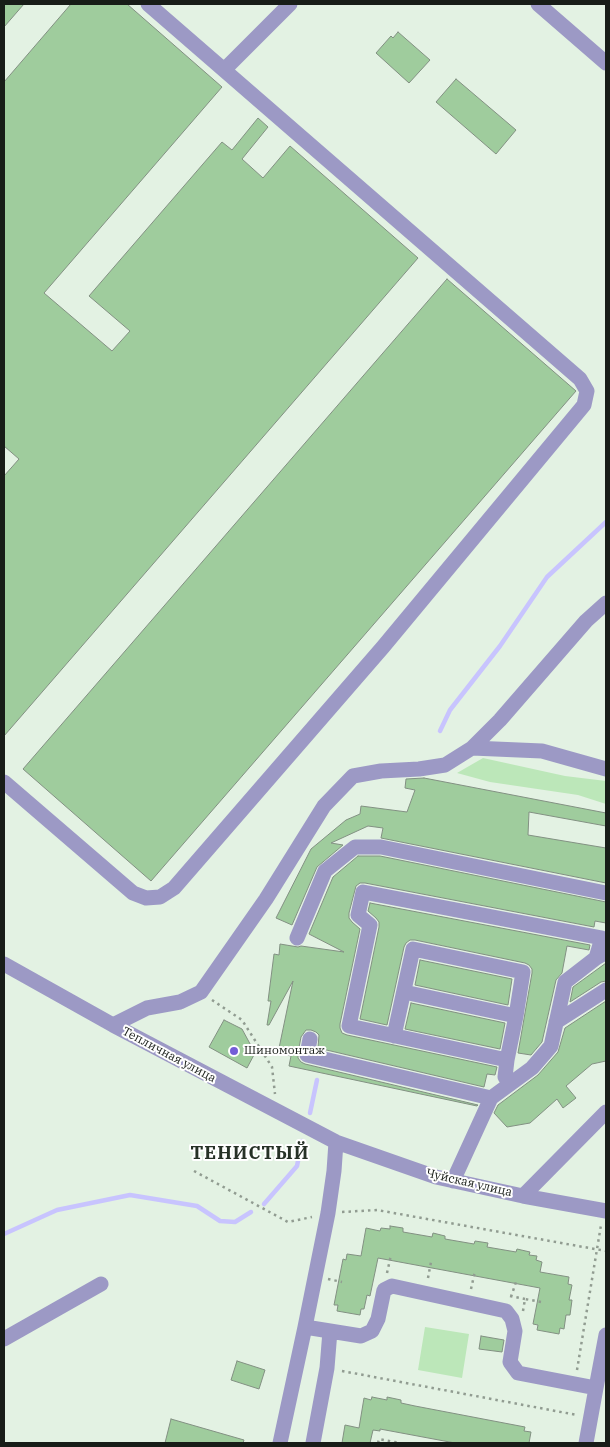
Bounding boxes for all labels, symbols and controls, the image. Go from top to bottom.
street label: Тепличная улица [120,1024,218,1086]
place label: Шиномонтаж [244,1044,325,1058]
marker: Шиномонтаж [228,1045,240,1057]
district label: ТЕНИСТЫЙ [190,1143,310,1165]
street label: Чуйская улица [425,1166,513,1200]

